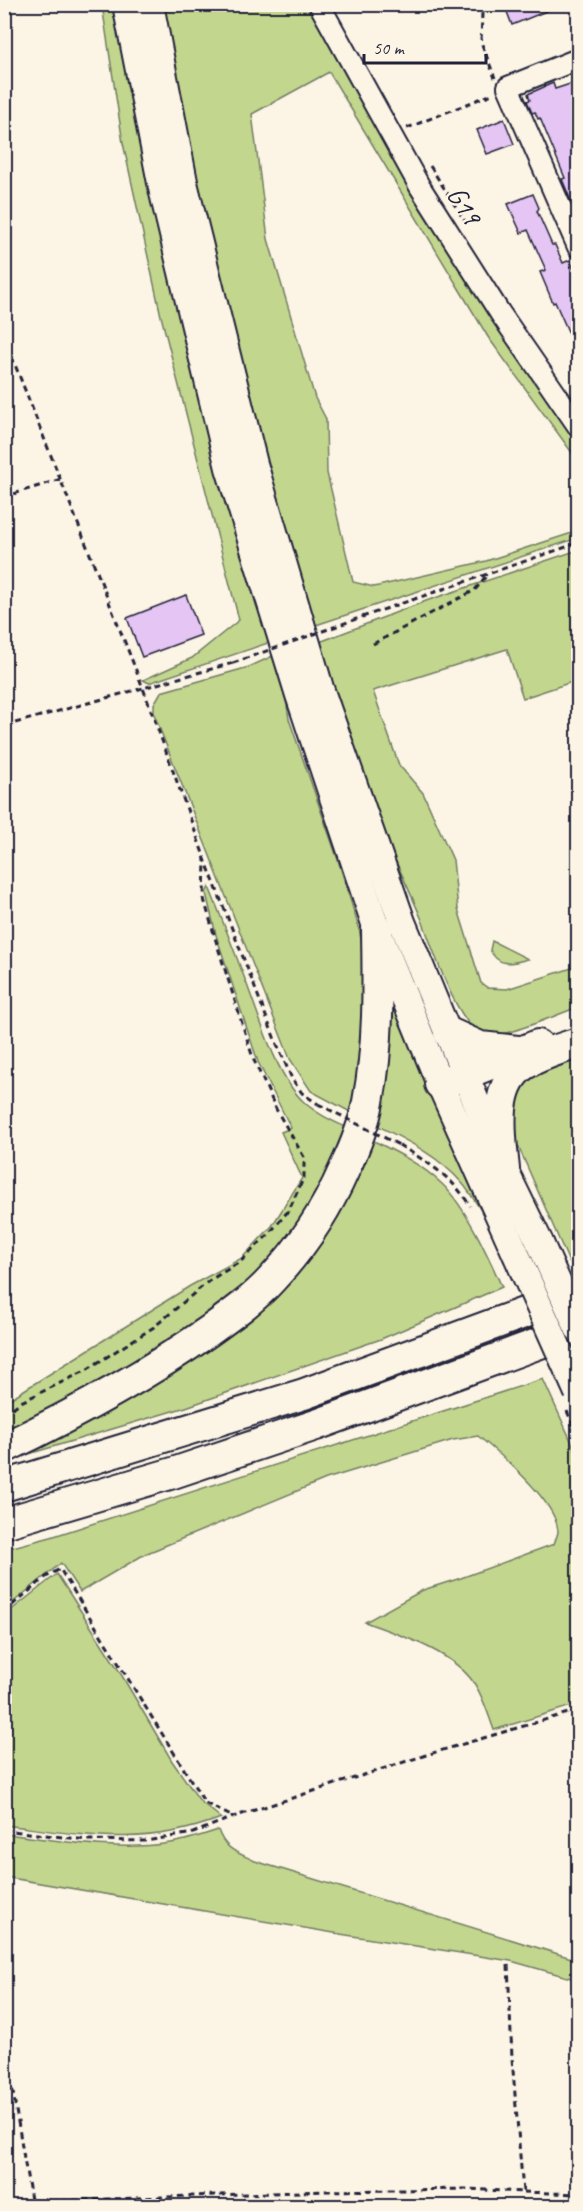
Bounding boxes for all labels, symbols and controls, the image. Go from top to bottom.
scale bar [364,27,486,65]
text: 50 m [373,37,406,59]
street label: G19 [439,180,491,233]

